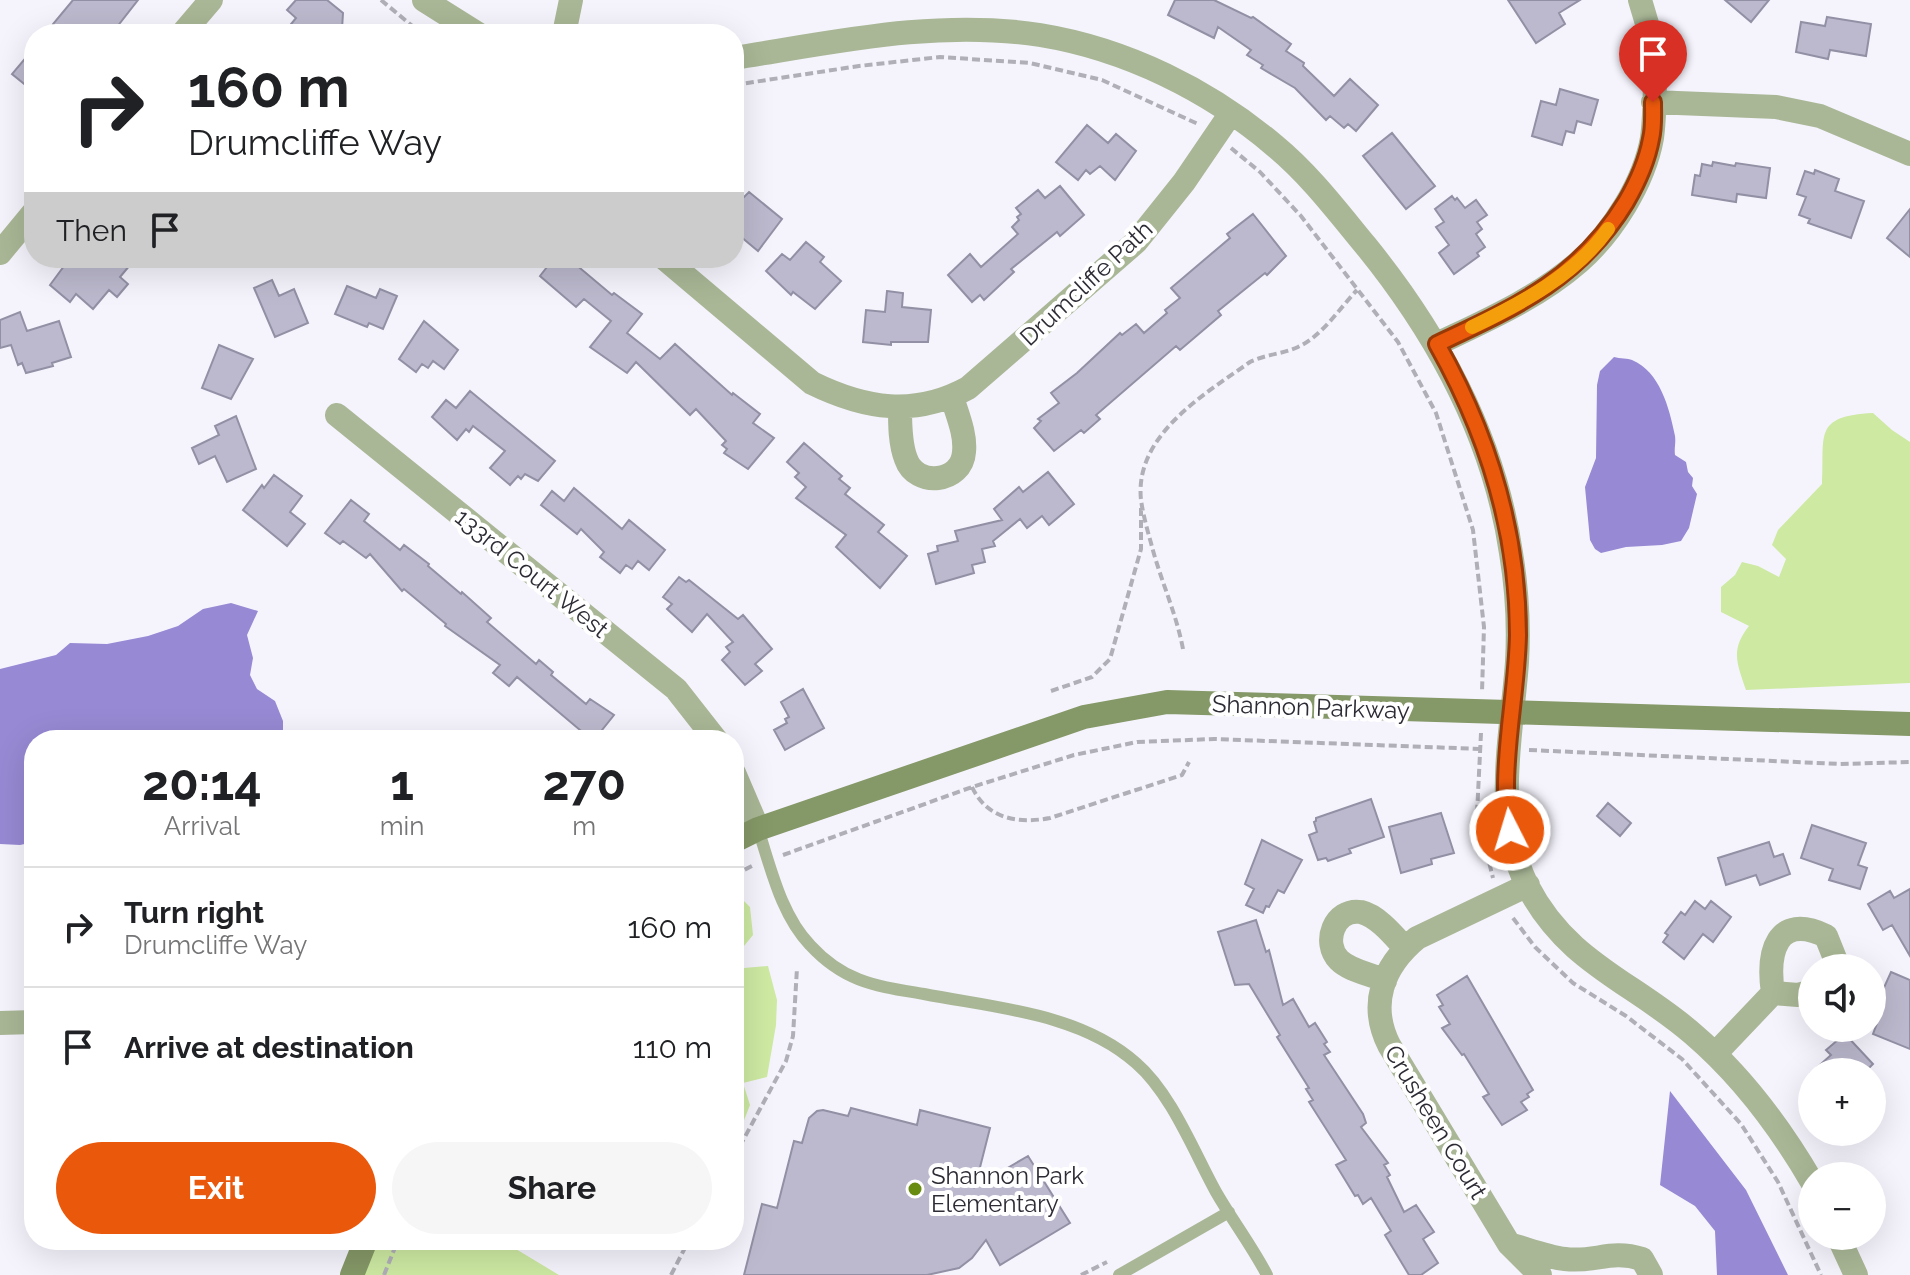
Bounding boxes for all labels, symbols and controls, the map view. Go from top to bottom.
pin [1619,20,1687,102]
icon: arrive [1631,32,1675,76]
text: 160 m [188,54,350,120]
icon: right [56,56,160,160]
text: Drumcliffe Way [188,121,442,163]
icon: arrive [143,208,187,252]
text: Then [56,213,127,248]
street label: Drumcliffe Path [1014,214,1158,352]
street label: 133rd Court West [449,502,615,644]
street label: Shannon Parkway [1212,689,1410,725]
text: 20:14 [142,755,262,811]
text: 1 [390,755,414,811]
text: 270 [542,755,626,811]
position arrow [1468,788,1552,872]
text: Arrival [164,811,240,841]
text: min [380,811,424,841]
text: m [572,811,596,841]
text: Turn right [124,895,264,930]
icon: right [56,905,100,949]
text: 160 m [627,910,712,945]
text: Drumcliffe Way [124,930,307,960]
map controls [1798,954,1886,1250]
button: sound [1798,954,1886,1042]
icon: arrive [56,1025,100,1069]
text: Arrive at destination [124,1030,414,1065]
text: 110 m [633,1030,712,1065]
street label: Crusheen Court [1379,1040,1493,1204]
button: + [1798,1058,1886,1146]
button: Exit [56,1142,376,1234]
button: Share [392,1142,712,1234]
place label: Shannon Park Elementary [931,1161,1084,1218]
button: − [1798,1162,1886,1250]
marker: Shannon Park Elementary [906,1180,924,1198]

